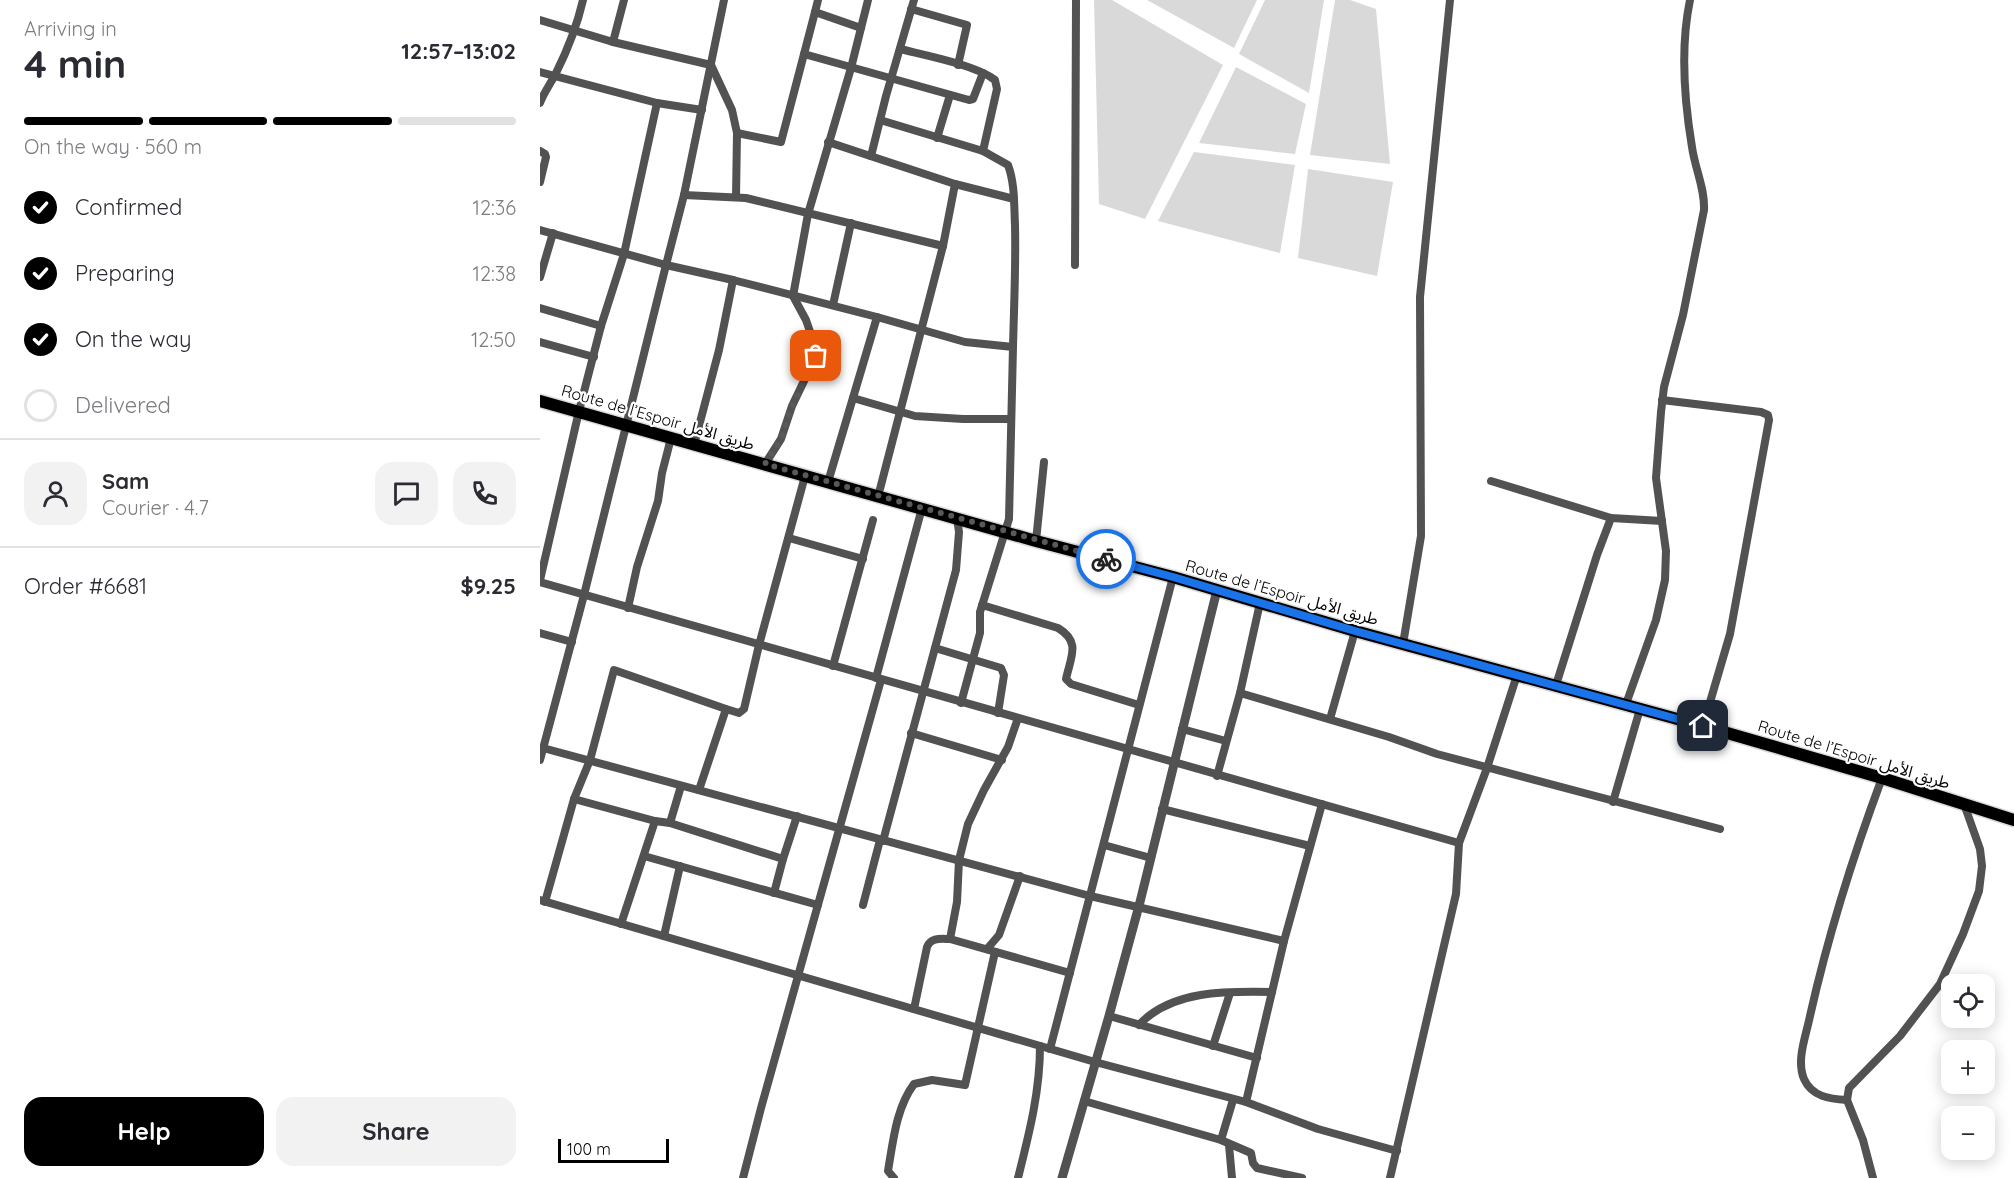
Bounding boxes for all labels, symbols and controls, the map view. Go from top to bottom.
text: Arriving in [24,16,117,41]
text: 12:57–13:02 [401,37,516,65]
text: 4 min [24,39,126,88]
text: On the way · 560 m [24,134,202,159]
icon: check [24,191,57,224]
text: Confirmed [75,193,182,221]
text: 12:36 [473,195,516,220]
icon: check [24,257,57,290]
text: Preparing [75,259,175,287]
text: 12:38 [473,261,516,286]
icon: check [24,323,57,356]
text: On the way [75,325,191,353]
text: 12:50 [471,327,516,352]
pin [790,330,841,381]
icon: bag [799,339,832,372]
street label: Route de l’Espoir طريق الأمل [559,380,757,455]
text: Delivered [75,391,171,419]
button: person [24,462,87,525]
button: chat [375,462,438,525]
button: phone [453,462,516,525]
text: Sam [102,467,149,495]
text: Courier · 4.7 [102,495,209,520]
courier [1076,529,1136,589]
icon: bike [1090,543,1123,576]
street label: Route de l’Espoir طريق الأمل [1183,555,1381,630]
text: Order #6681 [24,572,147,600]
text: $9.25 [461,572,516,600]
pin [1677,700,1728,751]
icon: home [1686,709,1719,742]
street label: Route de l’Espoir طريق الأمل [1755,715,1953,794]
map controls [1941,974,1995,1160]
button: locate [1941,974,1995,1028]
button: + [1941,1040,1995,1094]
button: Help [24,1097,264,1166]
button: Share [276,1097,516,1166]
button: − [1941,1106,1995,1160]
scale bar [558,1136,669,1164]
text: 100 m [567,1139,611,1159]

